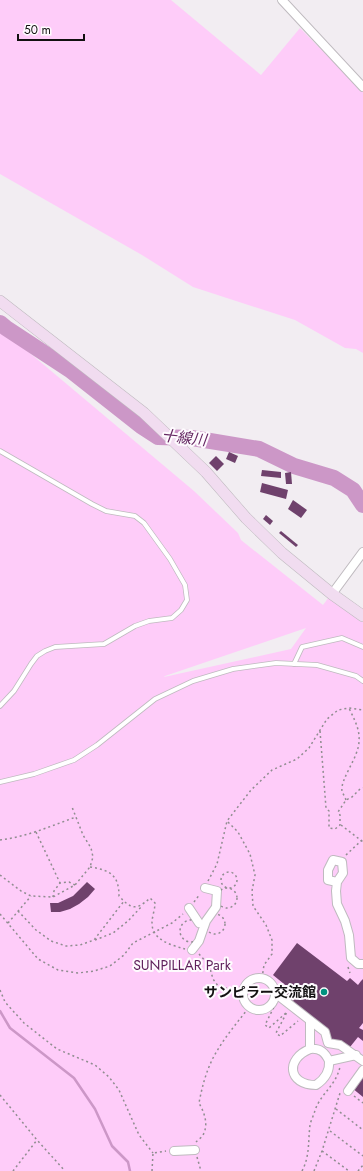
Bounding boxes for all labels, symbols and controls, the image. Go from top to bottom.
scale bar [18,16,84,42]
text: 50 m [24,21,51,39]
water label: 十線川 [160,425,210,451]
park label: SUNPILLAR Park [133,955,232,975]
place label: サンピラー交流館 [204,982,316,1002]
marker: サンピラー交流館 [319,987,329,997]

